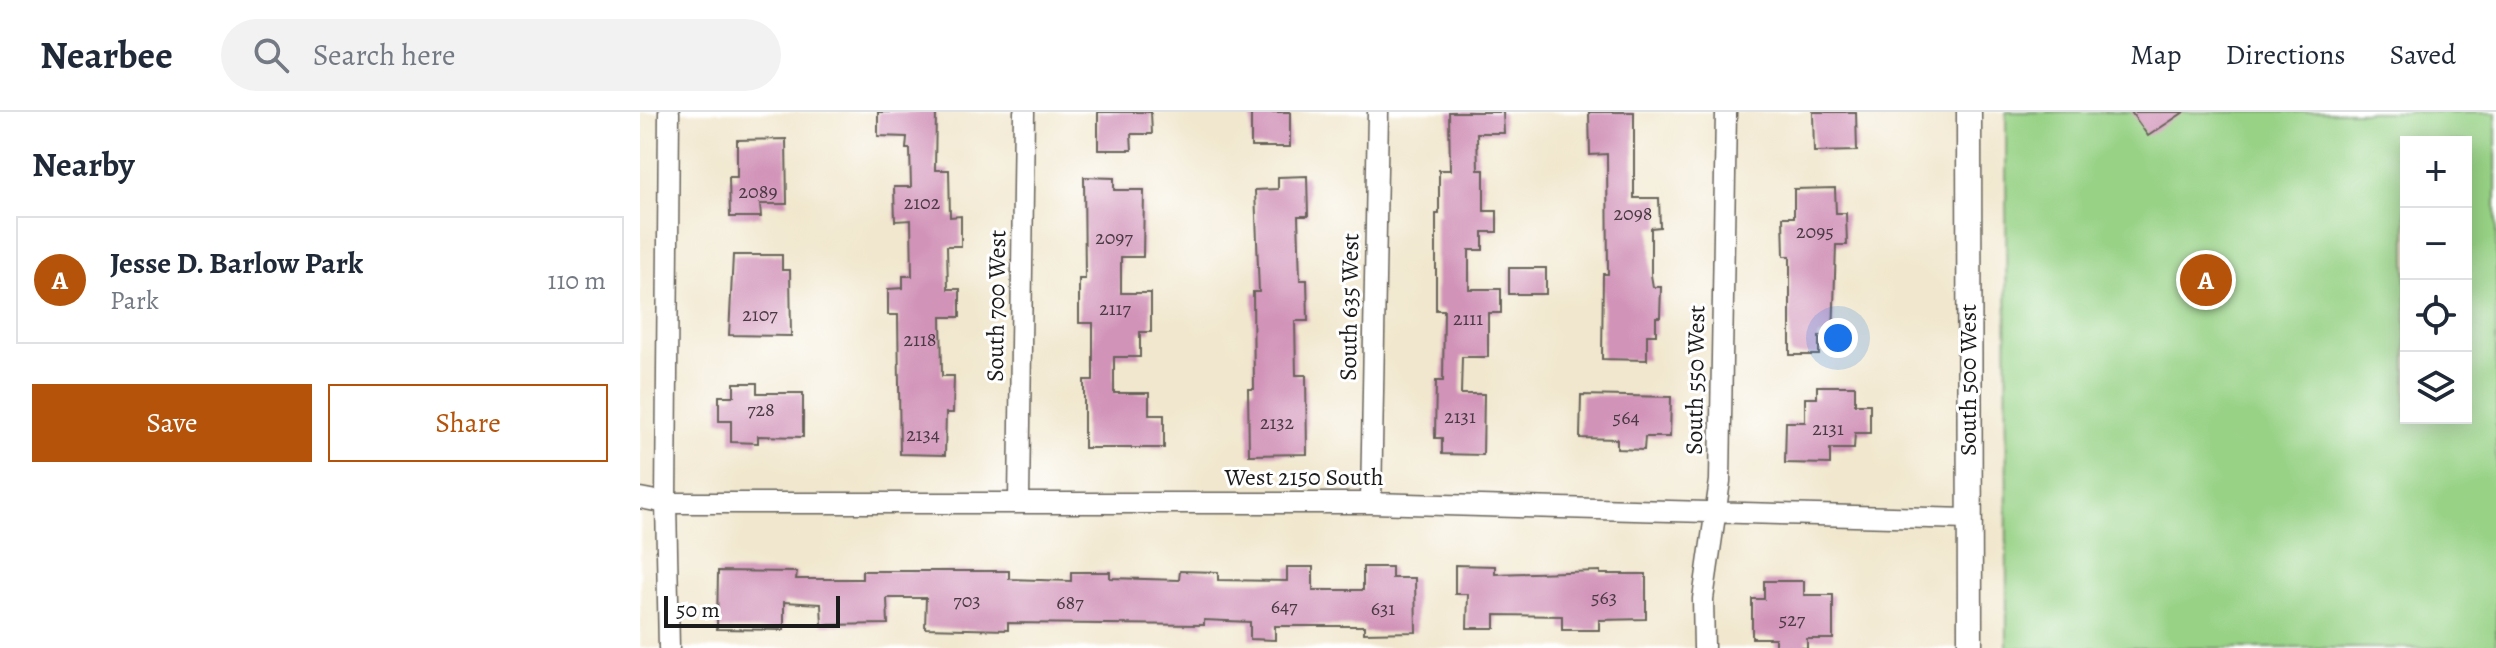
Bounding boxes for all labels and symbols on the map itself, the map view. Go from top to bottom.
house number: 2089 [739,178,777,205]
house number: 2102 [904,189,941,216]
house number: 2098 [1614,200,1652,227]
house number: 2095 [1796,218,1834,245]
house number: 2097 [1095,224,1133,251]
street label: South 700 West [979,230,1013,382]
street label: South 635 West [1332,233,1366,381]
pin: A [2180,250,2232,310]
house number: 2117 [1099,295,1131,322]
house number: 2107 [742,301,778,328]
street label: South 500 West [1952,304,1984,456]
house number: 2111 [1453,305,1483,332]
street label: South 550 West [1678,305,1712,455]
your location [1818,318,1858,358]
house number: 2118 [904,326,936,353]
house number: 728 [747,396,775,423]
house number: 2131 [1444,403,1476,430]
house number: 564 [1613,404,1639,431]
house number: 2132 [1260,409,1295,436]
house number: 2131 [1812,415,1844,442]
house number: 2134 [906,421,940,448]
street label: West 2150 South [1223,461,1384,493]
house number: 563 [1591,584,1617,611]
house number: 703 [953,587,981,614]
house number: 687 [1056,589,1084,616]
scale bar [664,592,840,628]
house number: 647 [1271,593,1298,620]
house number: 631 [1371,595,1395,622]
house number: 527 [1779,606,1806,633]

